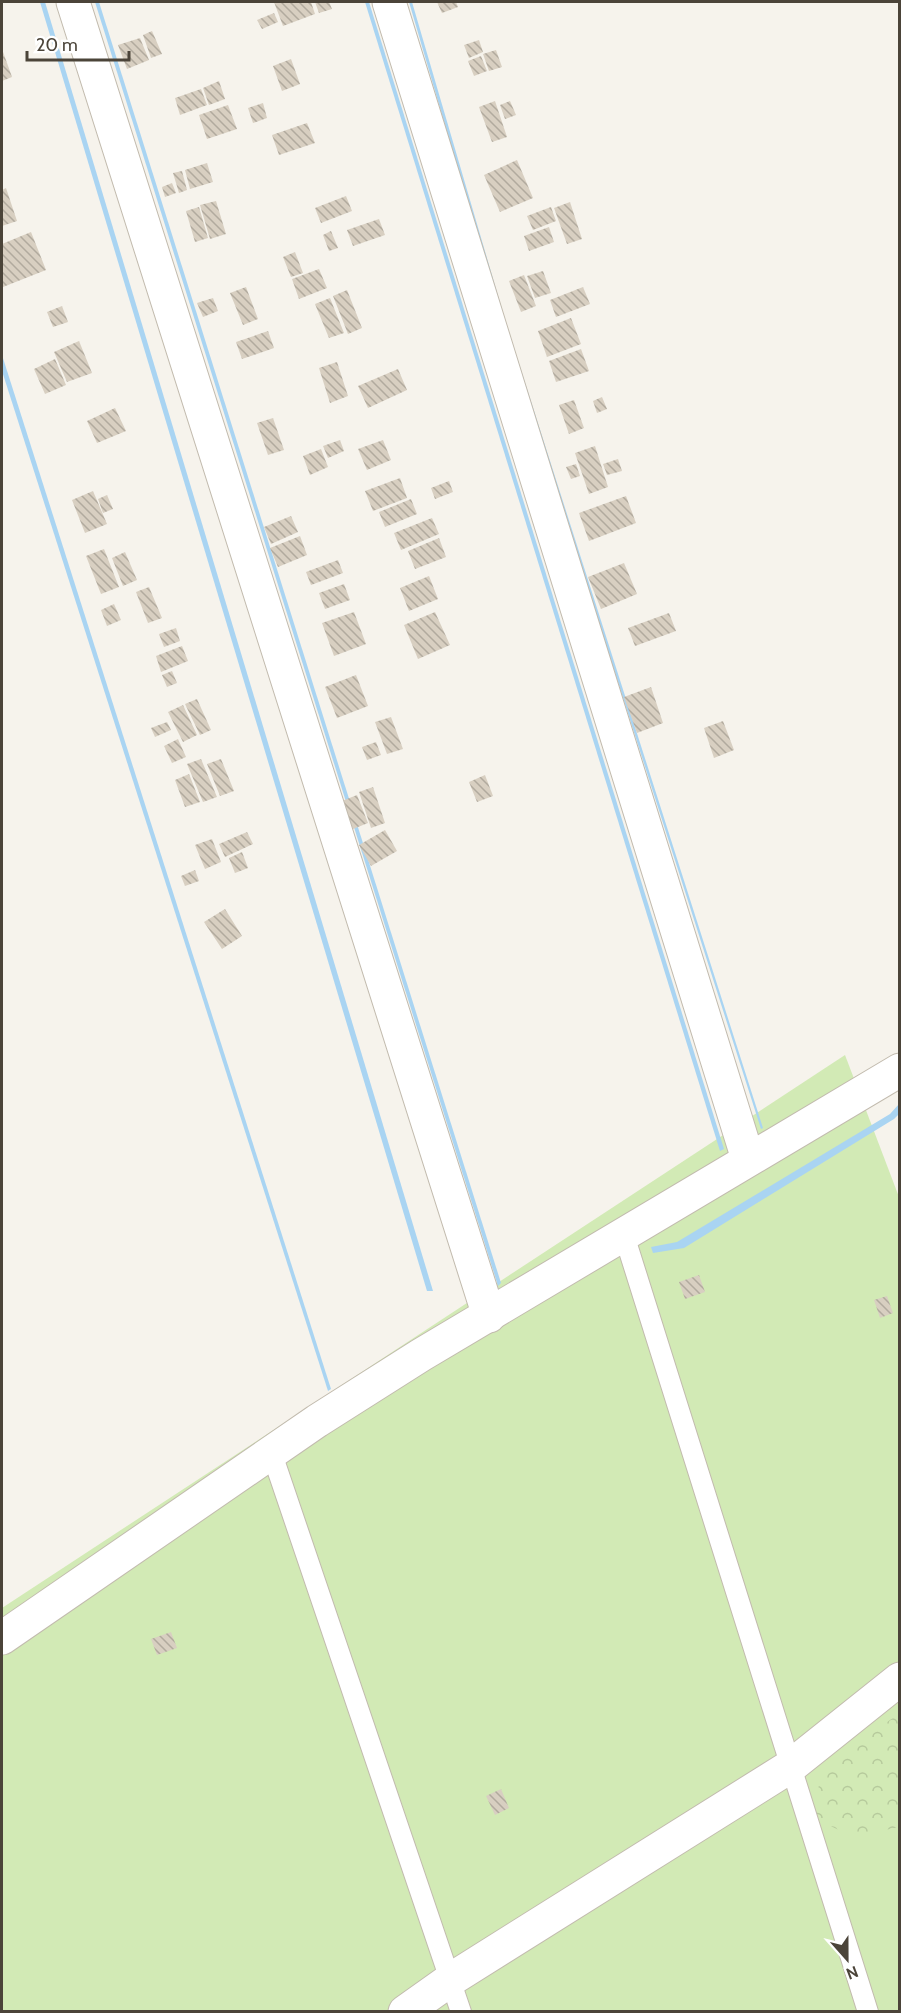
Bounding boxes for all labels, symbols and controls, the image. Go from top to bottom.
scale bar [27,24,129,62]
text: 20 m [36,34,78,56]
north arrow [817,1929,877,1989]
text: N [844,1962,861,1983]

